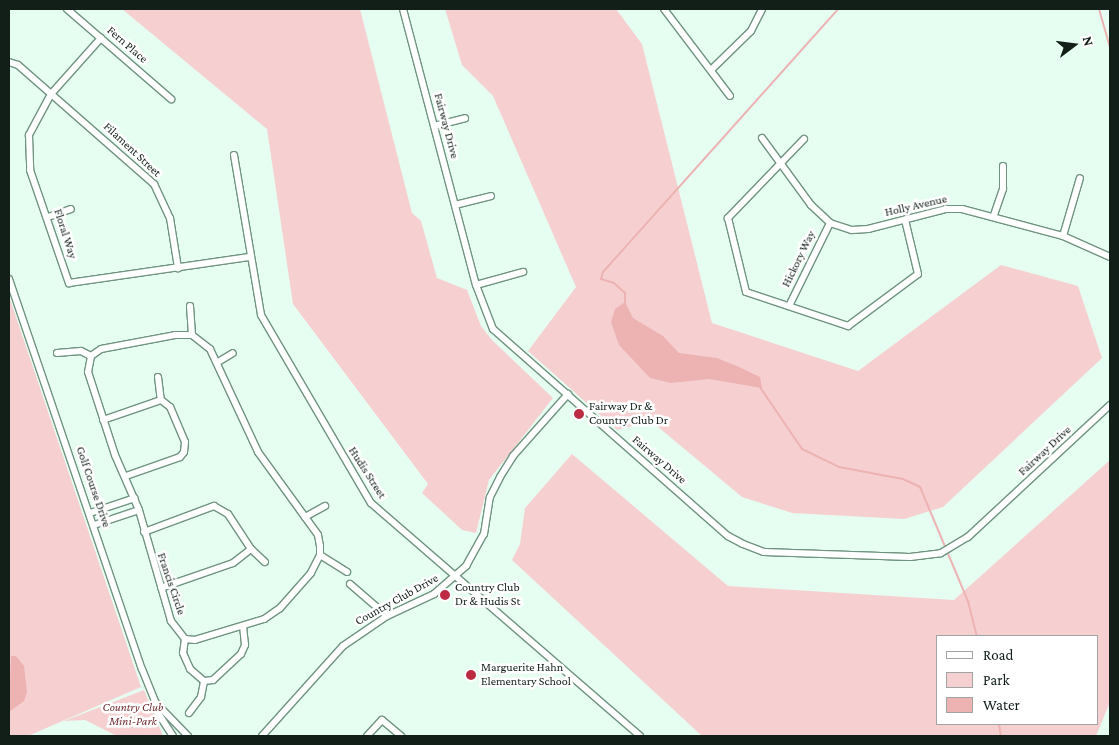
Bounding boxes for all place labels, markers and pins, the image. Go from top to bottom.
place label: Fairway Dr & Country Club Dr [589,400,668,428]
marker: Fairway Dr & Country Club Dr [573,408,585,420]
place label: Country Club Dr & Hudis St [455,581,520,609]
marker: Country Club Dr & Hudis St [439,589,451,601]
place label: Marguerite Hahn Elementary School [481,661,571,689]
marker: Marguerite Hahn Elementary School [465,669,477,681]

